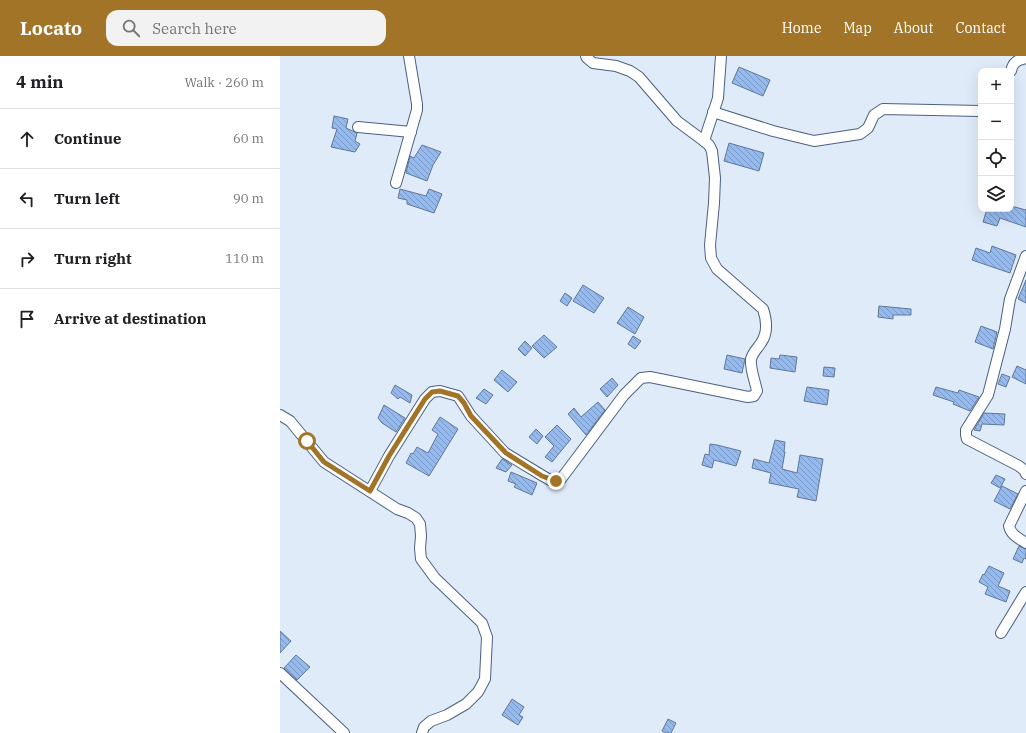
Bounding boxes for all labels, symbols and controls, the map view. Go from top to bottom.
search box [106,10,386,46]
text: Locato [20,16,82,40]
icon: search [120,17,142,39]
text: Search here [152,19,237,38]
text: Home [782,19,821,37]
text: Map [843,19,872,37]
text: About [894,19,933,37]
text: Contact [955,19,1006,37]
map controls [978,68,1014,212]
button: + [978,68,1014,104]
text: 4 min [16,71,64,93]
text: Walk · 260 m [185,74,264,91]
button: − [978,104,1014,140]
icon: ahead [16,128,38,150]
text: Continue [54,129,121,148]
text: 60 m [233,130,264,147]
button: locate [978,140,1014,176]
button: layers [978,176,1014,212]
icon: left [16,188,38,210]
text: Turn left [54,189,120,208]
text: 90 m [233,190,264,207]
icon: right [16,248,38,270]
text: Turn right [54,249,132,268]
text: 110 m [225,250,264,267]
icon: arrive [16,308,38,330]
text: Arrive at destination [54,309,206,328]
route start [298,432,316,450]
route end [547,472,565,490]

